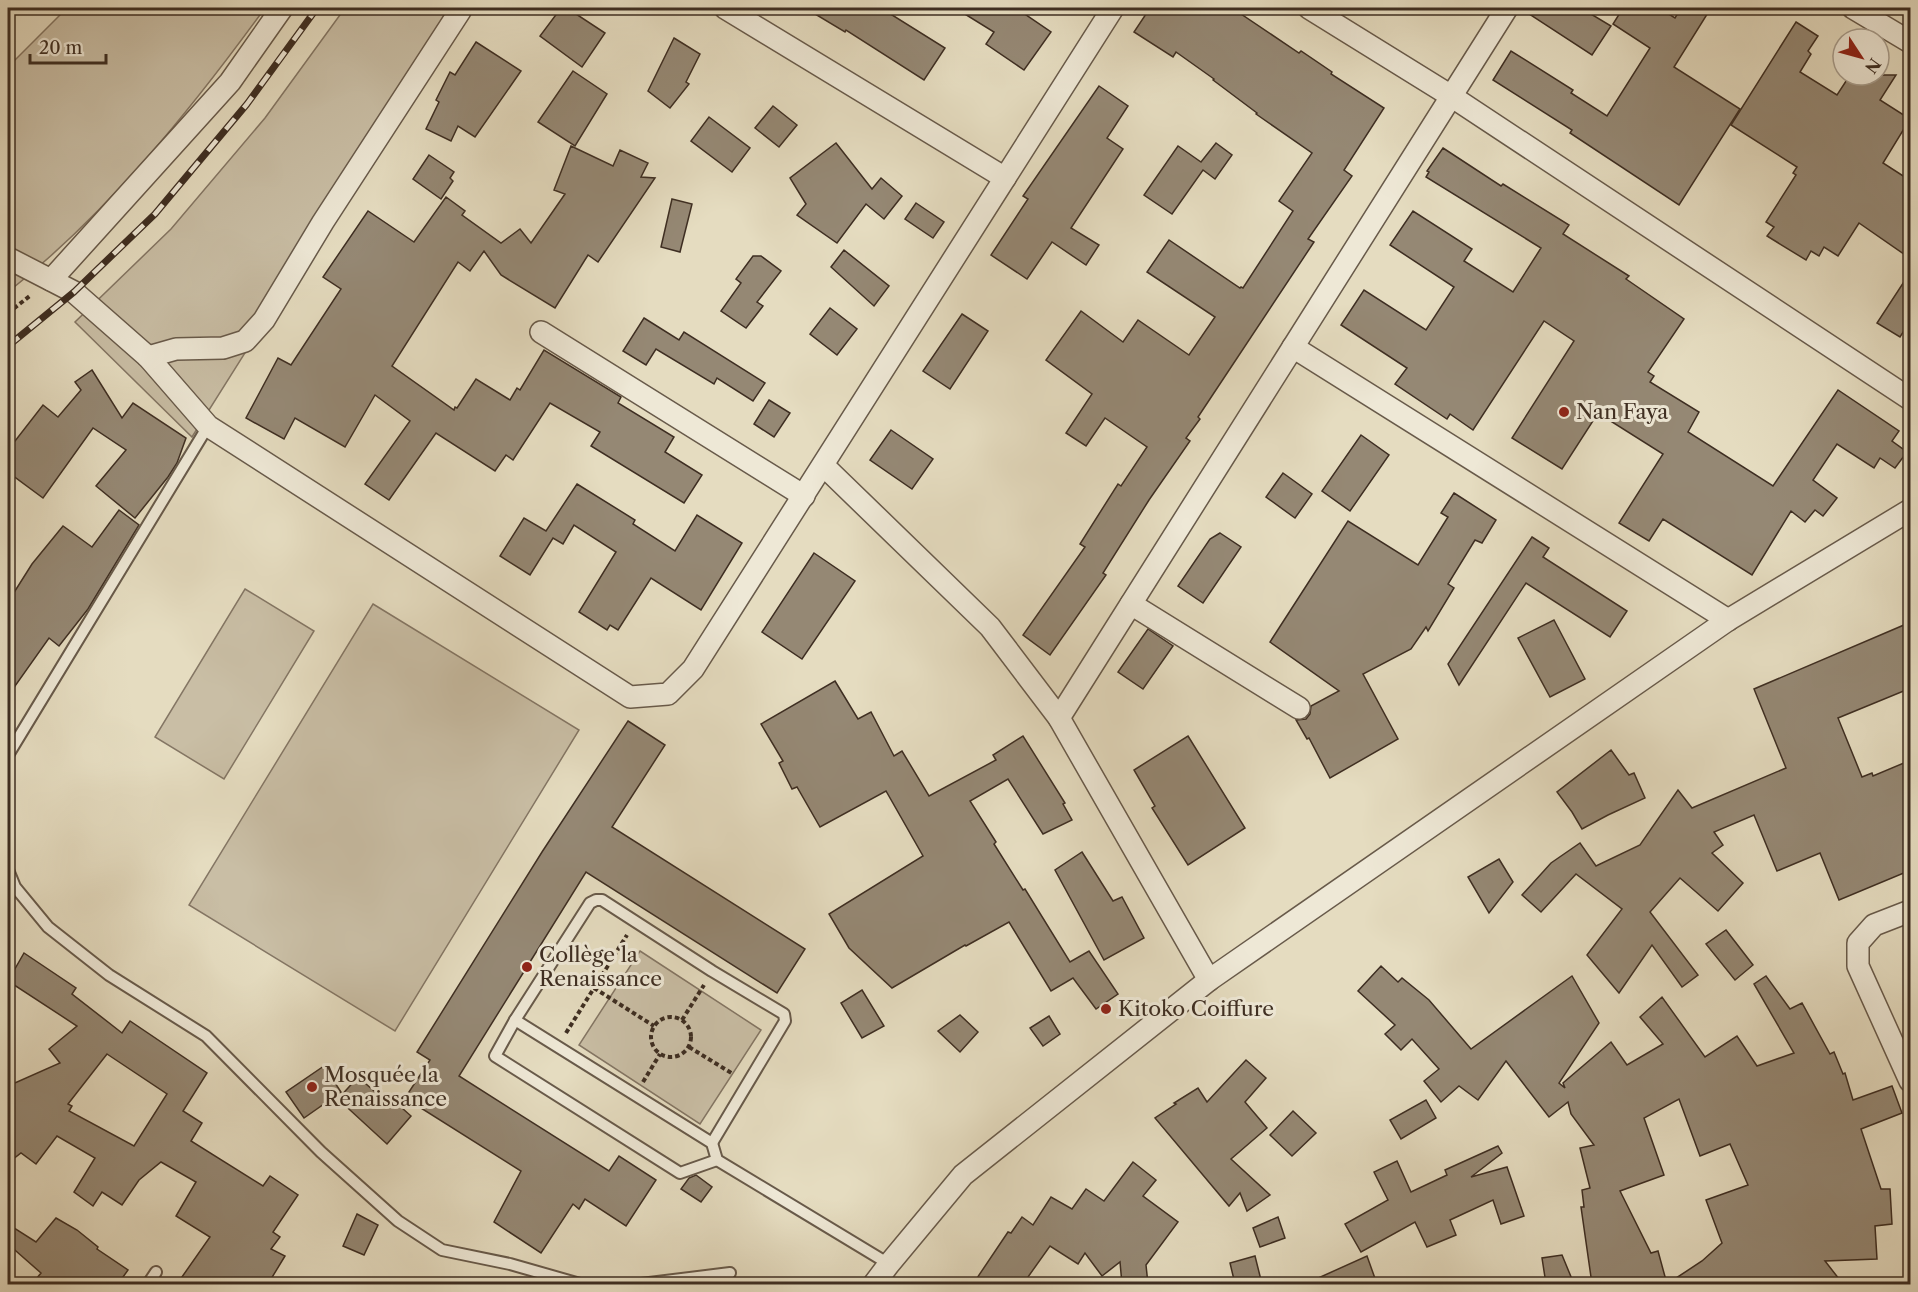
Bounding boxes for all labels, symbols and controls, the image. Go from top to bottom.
scale bar [30,27,106,65]
north arrow [1831,27,1891,87]
text: 20 m [39,37,83,59]
text: N [1861,54,1885,77]
place label: Nan Faya [1576,399,1669,424]
marker: Nan Faya [1557,405,1571,419]
place label: Collège la Renaissance [539,942,662,991]
marker: Collège la Renaissance [520,960,534,974]
place label: Kitoko Coiffure [1118,996,1274,1021]
marker: Kitoko Coiffure [1099,1002,1113,1016]
place label: Mosquée la Renaissance [324,1062,447,1111]
marker: Mosquée la Renaissance [305,1080,319,1094]

